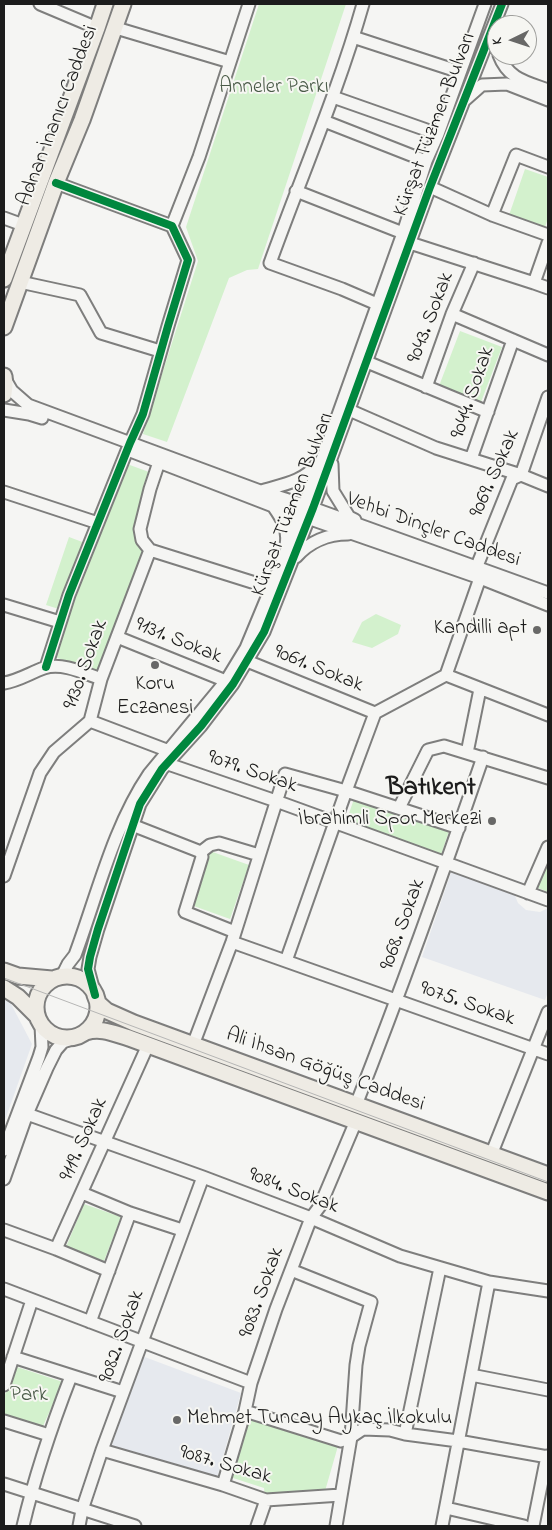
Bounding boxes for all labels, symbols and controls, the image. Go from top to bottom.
north arrow [487,15,537,65]
street label: Adnan İnanıcı Caddesi [13,22,105,210]
street label: Kürşat Tüzmen Bulvarı [389,29,483,221]
text: K [487,37,508,45]
park label: Anneler Parkı [219,76,329,102]
street label: 9043. Sokak [403,269,461,367]
street label: 9044. Sokak [447,344,501,442]
street label: Kürşat Tüzmen Bulvarı [247,409,341,601]
street label: 9069. Sokak [465,426,527,522]
street label: Vehbi Dinçler Caddesi [343,488,523,574]
street label: 9131. Sokak [131,613,225,671]
street label: 9130. Sokak [59,617,115,713]
place label: Kandilli apt [434,617,527,643]
marker: Kandilli apt [531,624,543,636]
street label: 9061. Sokak [270,641,366,699]
marker: Koru Eczanesi [149,659,161,671]
place label: Koru Eczanesi [117,673,193,723]
street label: 9079. Sokak [204,746,300,800]
district label: Batıkent [386,774,476,806]
place label: İbrahimli Spor Merkezi [298,808,482,834]
marker: İbrahimli Spor Merkezi [486,815,498,827]
street label: 9068. Sokak [376,876,432,974]
street label: 9075. Sokak [416,977,518,1033]
street label: Ali İhsan Göğüş Caddesi [222,1023,428,1119]
street label: 9119. Sokak [55,1094,115,1186]
street label: 9084. Sokak [244,1163,342,1221]
street label: 9083. Sokak [235,1244,291,1342]
street label: 9082. Sokak [95,1287,151,1387]
park label: Park [10,1384,48,1410]
place label: Mehmet Tuncay Aykaç İlkokulu [187,1407,452,1433]
marker: Mehmet Tuncay Aykaç İlkokulu [171,1414,183,1426]
street label: 9087. Sokak [176,1441,274,1491]

